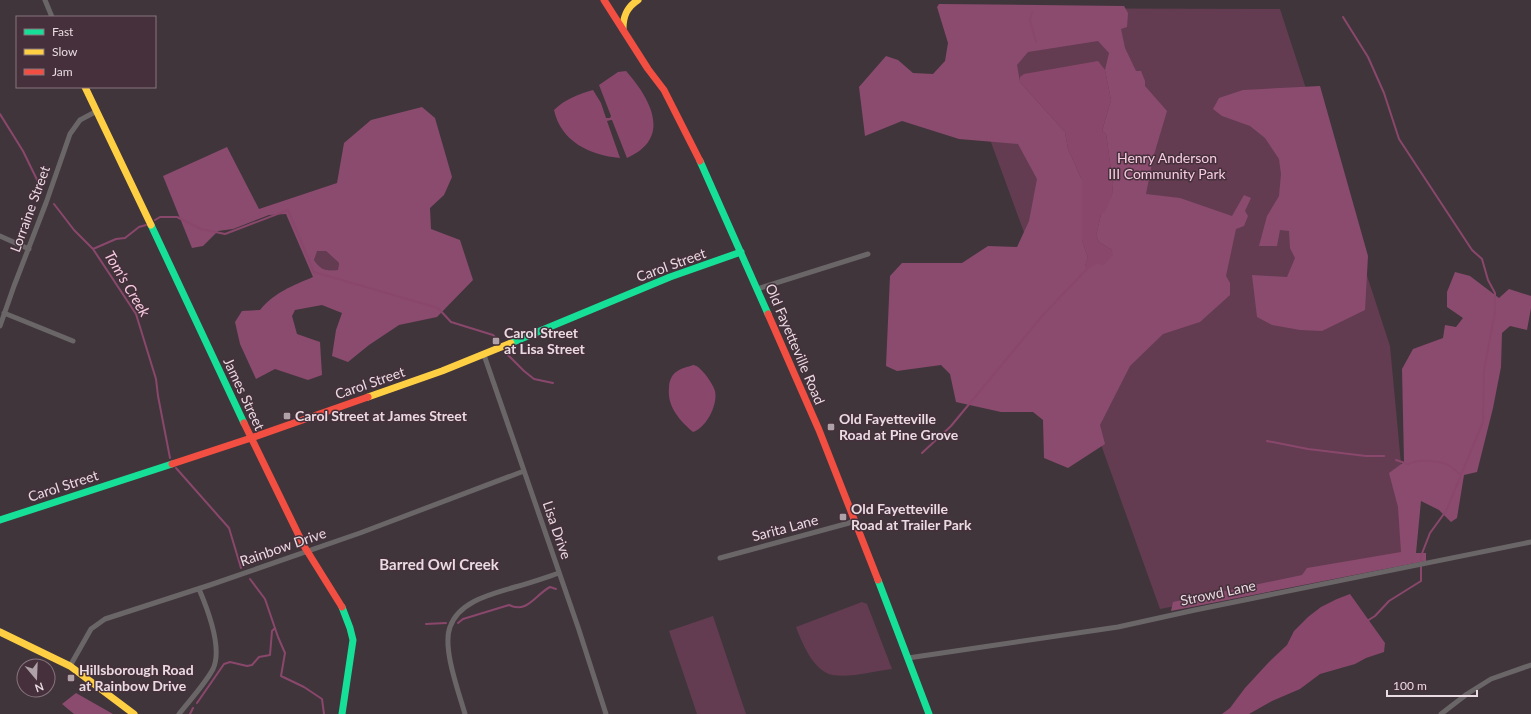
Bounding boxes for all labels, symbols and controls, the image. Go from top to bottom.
legend [16,16,156,88]
text: Fast [52,24,74,39]
text: Slow [52,44,78,59]
text: Jam [52,64,73,79]
park label: Henry Anderson III Community Park [1108,149,1227,182]
street label: Lorraine Street [6,163,53,254]
street label: Carol Street [634,244,708,285]
water label: Tom's Creek [101,247,155,320]
street label: Old Fayetteville Road [762,281,829,407]
place label: Carol Street at Lisa Street [504,324,586,357]
marker: Carol Street at Lisa Street [491,336,501,346]
street label: James Street [220,355,269,433]
street label: Carol Street [333,363,407,402]
place label: Carol Street at James Street [295,407,468,424]
place label: Old Fayetteville Road at Pine Grove [839,410,959,443]
marker: Carol Street at James Street [282,411,292,421]
marker: Old Fayetteville Road at Pine Grove [826,422,836,432]
street label: Carol Street [26,466,100,505]
street label: Lisa Drive [540,498,575,561]
place label: Old Fayetteville Road at Trailer Park [851,500,972,533]
street label: Sarita Lane [750,511,820,545]
marker: Old Fayetteville Road at Trailer Park [838,512,848,522]
street label: Rainbow Drive [237,524,328,569]
district label: Barred Owl Creek [379,555,500,573]
street label: Strowd Lane [1179,576,1257,609]
north arrow [16,658,56,698]
place label: Hillsborough Road at Rainbow Drive [79,661,194,694]
scale bar [1387,672,1477,698]
marker: Hillsborough Road at Rainbow Drive [66,673,76,683]
text: 100 m [1393,678,1427,693]
text: N [33,680,46,695]

